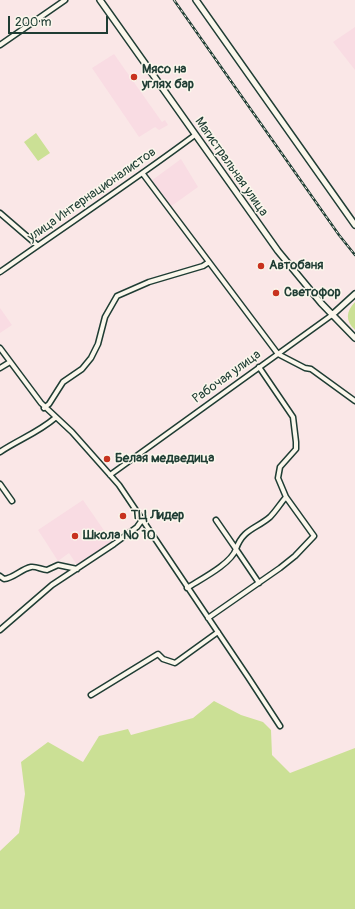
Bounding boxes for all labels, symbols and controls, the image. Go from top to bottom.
scale bar [10,8,110,34]
text: 200 m [15,15,51,30]
place label: Мясо на углях бар [142,62,194,93]
marker: Мясо на углях бар [129,72,139,82]
street label: Магистральная улица [191,114,271,220]
street label: улица Интернационалистов [25,145,159,245]
place label: Автобаня [269,258,323,274]
marker: Автобаня [256,261,266,271]
place label: Светофор [284,285,341,301]
marker: Светофор [271,288,281,298]
street label: Рабочая улица [190,347,264,407]
place label: Белая медведица [115,451,214,467]
marker: Белая медведица [102,454,112,464]
place label: ТЦ Лидер [131,508,184,524]
marker: ТЦ Лидер [118,511,128,521]
place label: Школа № 10 [83,528,156,544]
marker: Школа № 10 [70,531,80,541]

